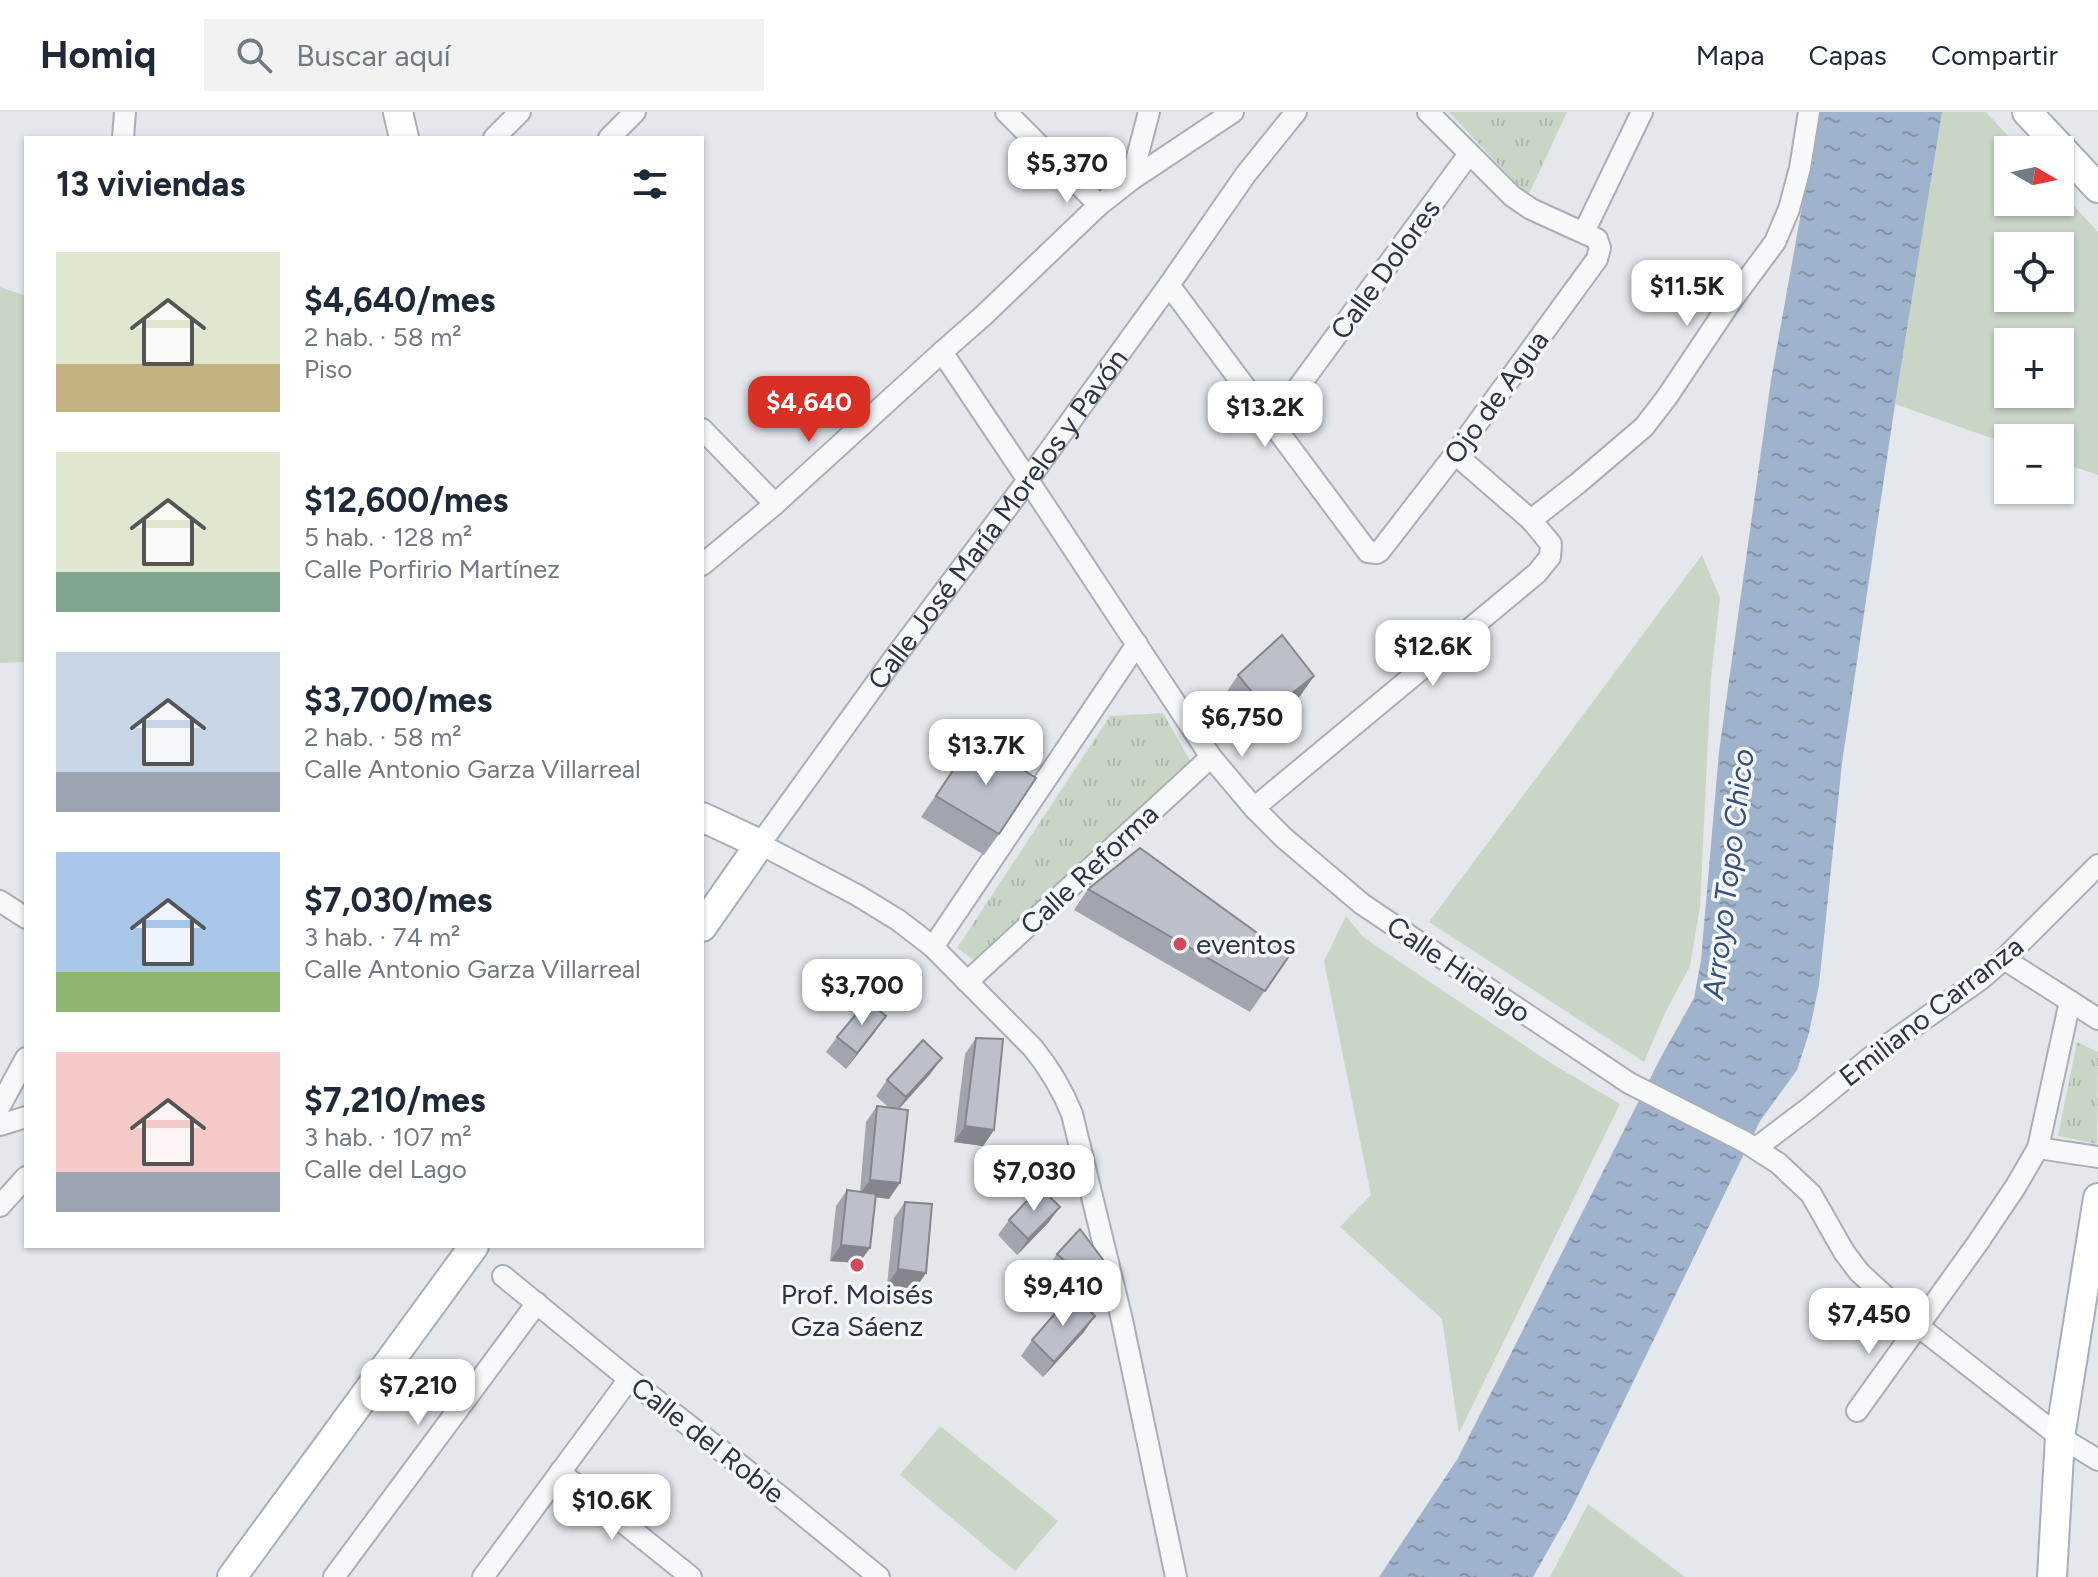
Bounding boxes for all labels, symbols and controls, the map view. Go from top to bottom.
search box [204,19,764,91]
text: Homiq [40,32,156,78]
icon: search [232,33,276,77]
text: Buscar aquí [296,37,451,74]
text: Mapa [1696,38,1765,72]
text: Capas [1809,38,1887,72]
text: Compartir [1931,38,2058,72]
north arrow [1994,136,2074,216]
map controls [1994,136,2074,504]
pin: $5,370 [1002,137,1132,205]
text: $5,370 [1026,147,1108,179]
icon: filters [628,162,672,206]
text: 13 viviendas [56,164,245,205]
street label: Calle Dolores [1323,192,1447,346]
button: locate [1994,232,2074,312]
pin: $11.5K [1622,260,1752,328]
text: $11.5K [1649,270,1725,302]
text: $4,640/mes [304,280,495,321]
icon: home [120,284,216,380]
text: 2 hab. · 58 m² [304,321,462,353]
street label: Ojo de Agua [1436,324,1556,470]
button: + [1994,328,2074,408]
street label: Calle José María Morelos y Pavón [860,342,1134,696]
text: Piso [304,353,352,385]
pin: $4,640 [744,376,874,444]
pin: $13.2K [1200,381,1330,449]
text: $4,640 [766,386,852,418]
text: $13.2K [1226,391,1304,423]
button: − [1994,424,2074,504]
text: $12,600/mes [304,480,508,521]
icon: home [120,484,216,580]
text: 5 hab. · 128 m² [304,521,472,553]
text: Calle Porfirio Martínez [304,553,560,585]
pin: $12.6K [1368,620,1498,688]
text: $12.6K [1393,630,1473,662]
text: $3,700/mes [304,680,492,721]
icon: home [120,684,216,780]
pin: $6,750 [1177,691,1307,759]
text: $6,750 [1201,701,1283,733]
pin: $13.7K [921,719,1051,787]
text: 2 hab. · 58 m² [304,721,462,753]
text: $13.7K [947,729,1025,761]
water label: Arroyo Topo Chico [1694,747,1762,1002]
text: Calle Antonio Garza Villarreal [304,753,641,785]
street label: Calle Reforma [1013,797,1165,941]
text: $7,030/mes [304,880,492,921]
icon: home [120,884,216,980]
street label: Calle Hidalgo [1381,908,1537,1030]
text: 3 hab. · 74 m² [304,921,460,953]
place label: eventos [1196,927,1296,961]
street label: Emiliano Carranza [1832,929,2030,1093]
marker: eventos [1171,935,1189,953]
text: Calle Antonio Garza Villarreal [304,953,641,985]
pin: $3,700 [797,959,927,1027]
text: $3,700 [820,969,904,1001]
text: $7,210/mes [304,1080,486,1121]
icon: home [120,1084,216,1180]
text: 3 hab. · 107 m² [304,1121,472,1153]
pin: $7,030 [969,1145,1099,1213]
text: Calle del Lago [304,1153,467,1185]
text: $7,030 [992,1155,1076,1187]
marker: Prof. Moisés Gza Sáenz [848,1256,866,1274]
pin: $9,410 [998,1260,1128,1328]
text: $9,410 [1023,1270,1103,1302]
place label: Prof. Moisés Gza Sáenz [781,1277,933,1343]
pin: $7,450 [1804,1288,1934,1356]
text: $7,450 [1827,1298,1911,1330]
pin: $7,210 [353,1359,483,1427]
text: $7,210 [379,1369,457,1401]
street label: Calle del Roble [624,1370,792,1510]
pin: $10.6K [547,1474,677,1542]
text: $10.6K [571,1484,653,1516]

